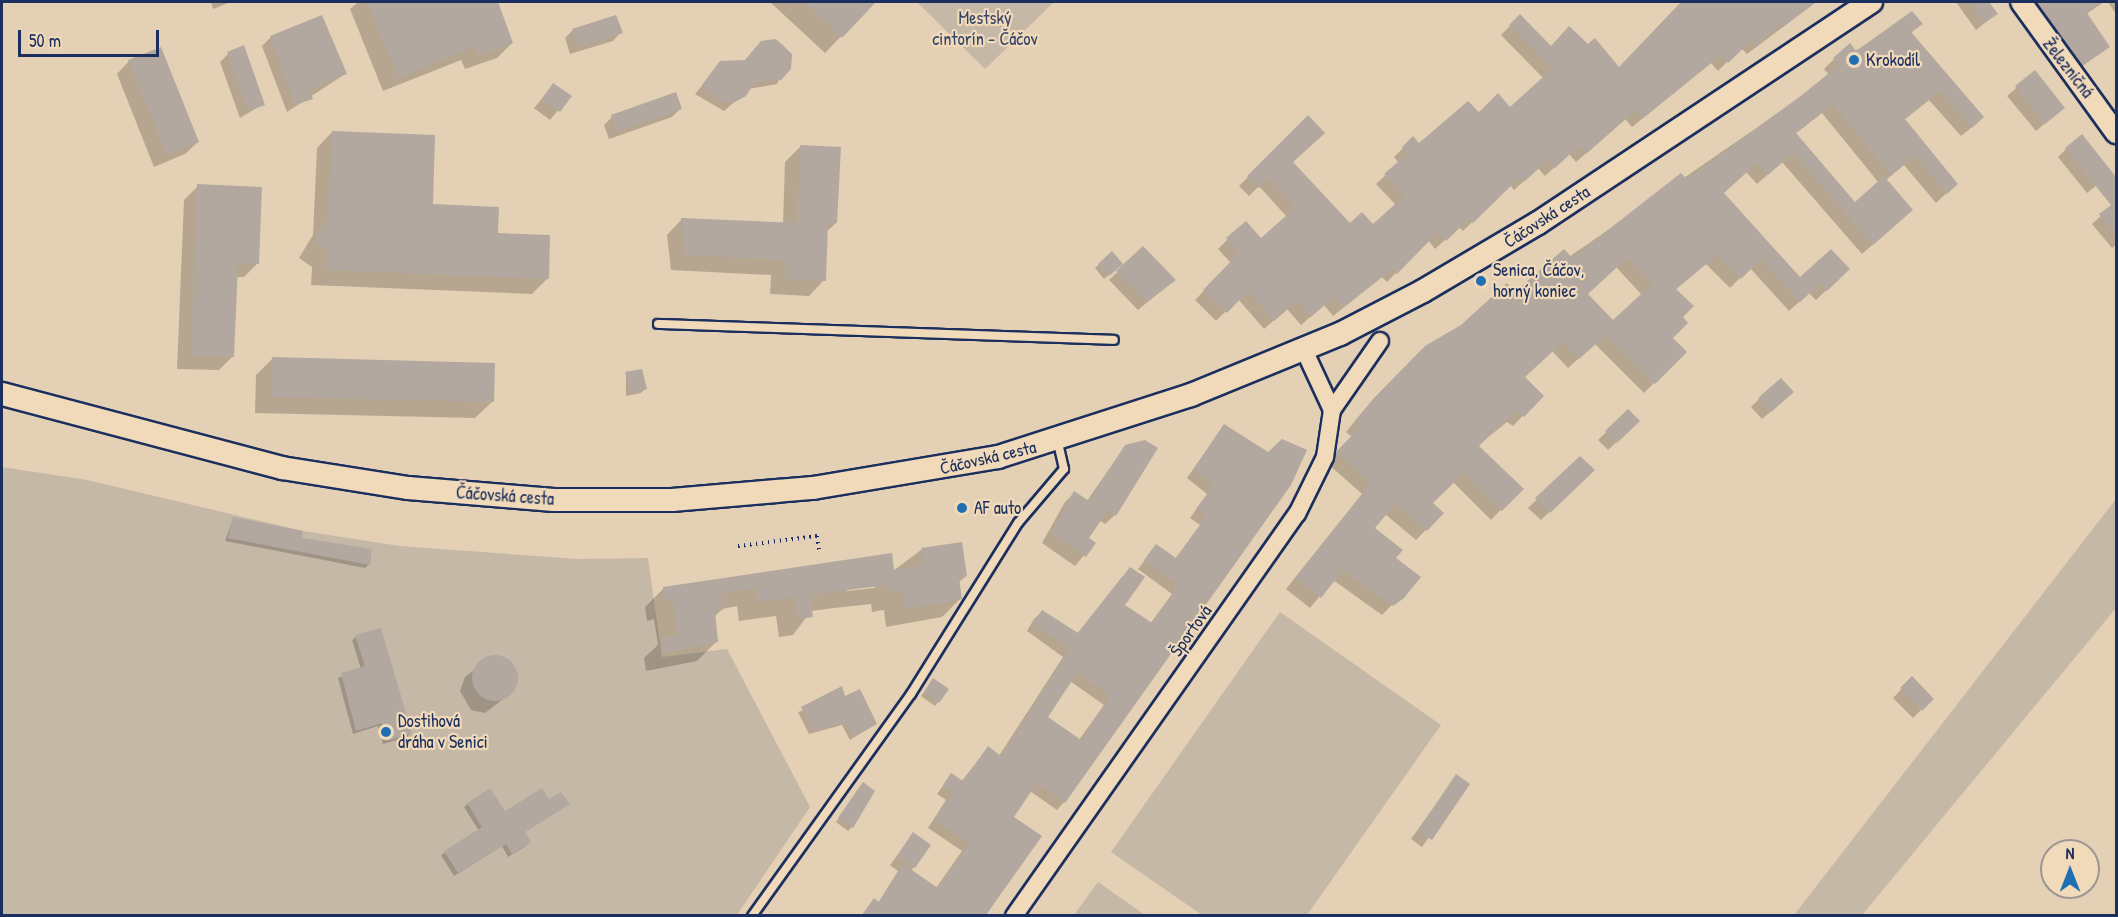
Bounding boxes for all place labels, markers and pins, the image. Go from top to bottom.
place label: Krokodíl [1866,49,1920,71]
marker: Krokodíl [1847,53,1861,67]
place label: Senica, Čáčov, horný koniec [1493,260,1584,302]
marker: Senica, Čáčov, horný koniec [1474,274,1488,288]
place label: AF auto [974,497,1021,519]
marker: AF auto [955,501,969,515]
place label: Dostihová dráha v Senici [398,711,488,754]
marker: Dostihová dráha v Senici [379,725,393,739]

